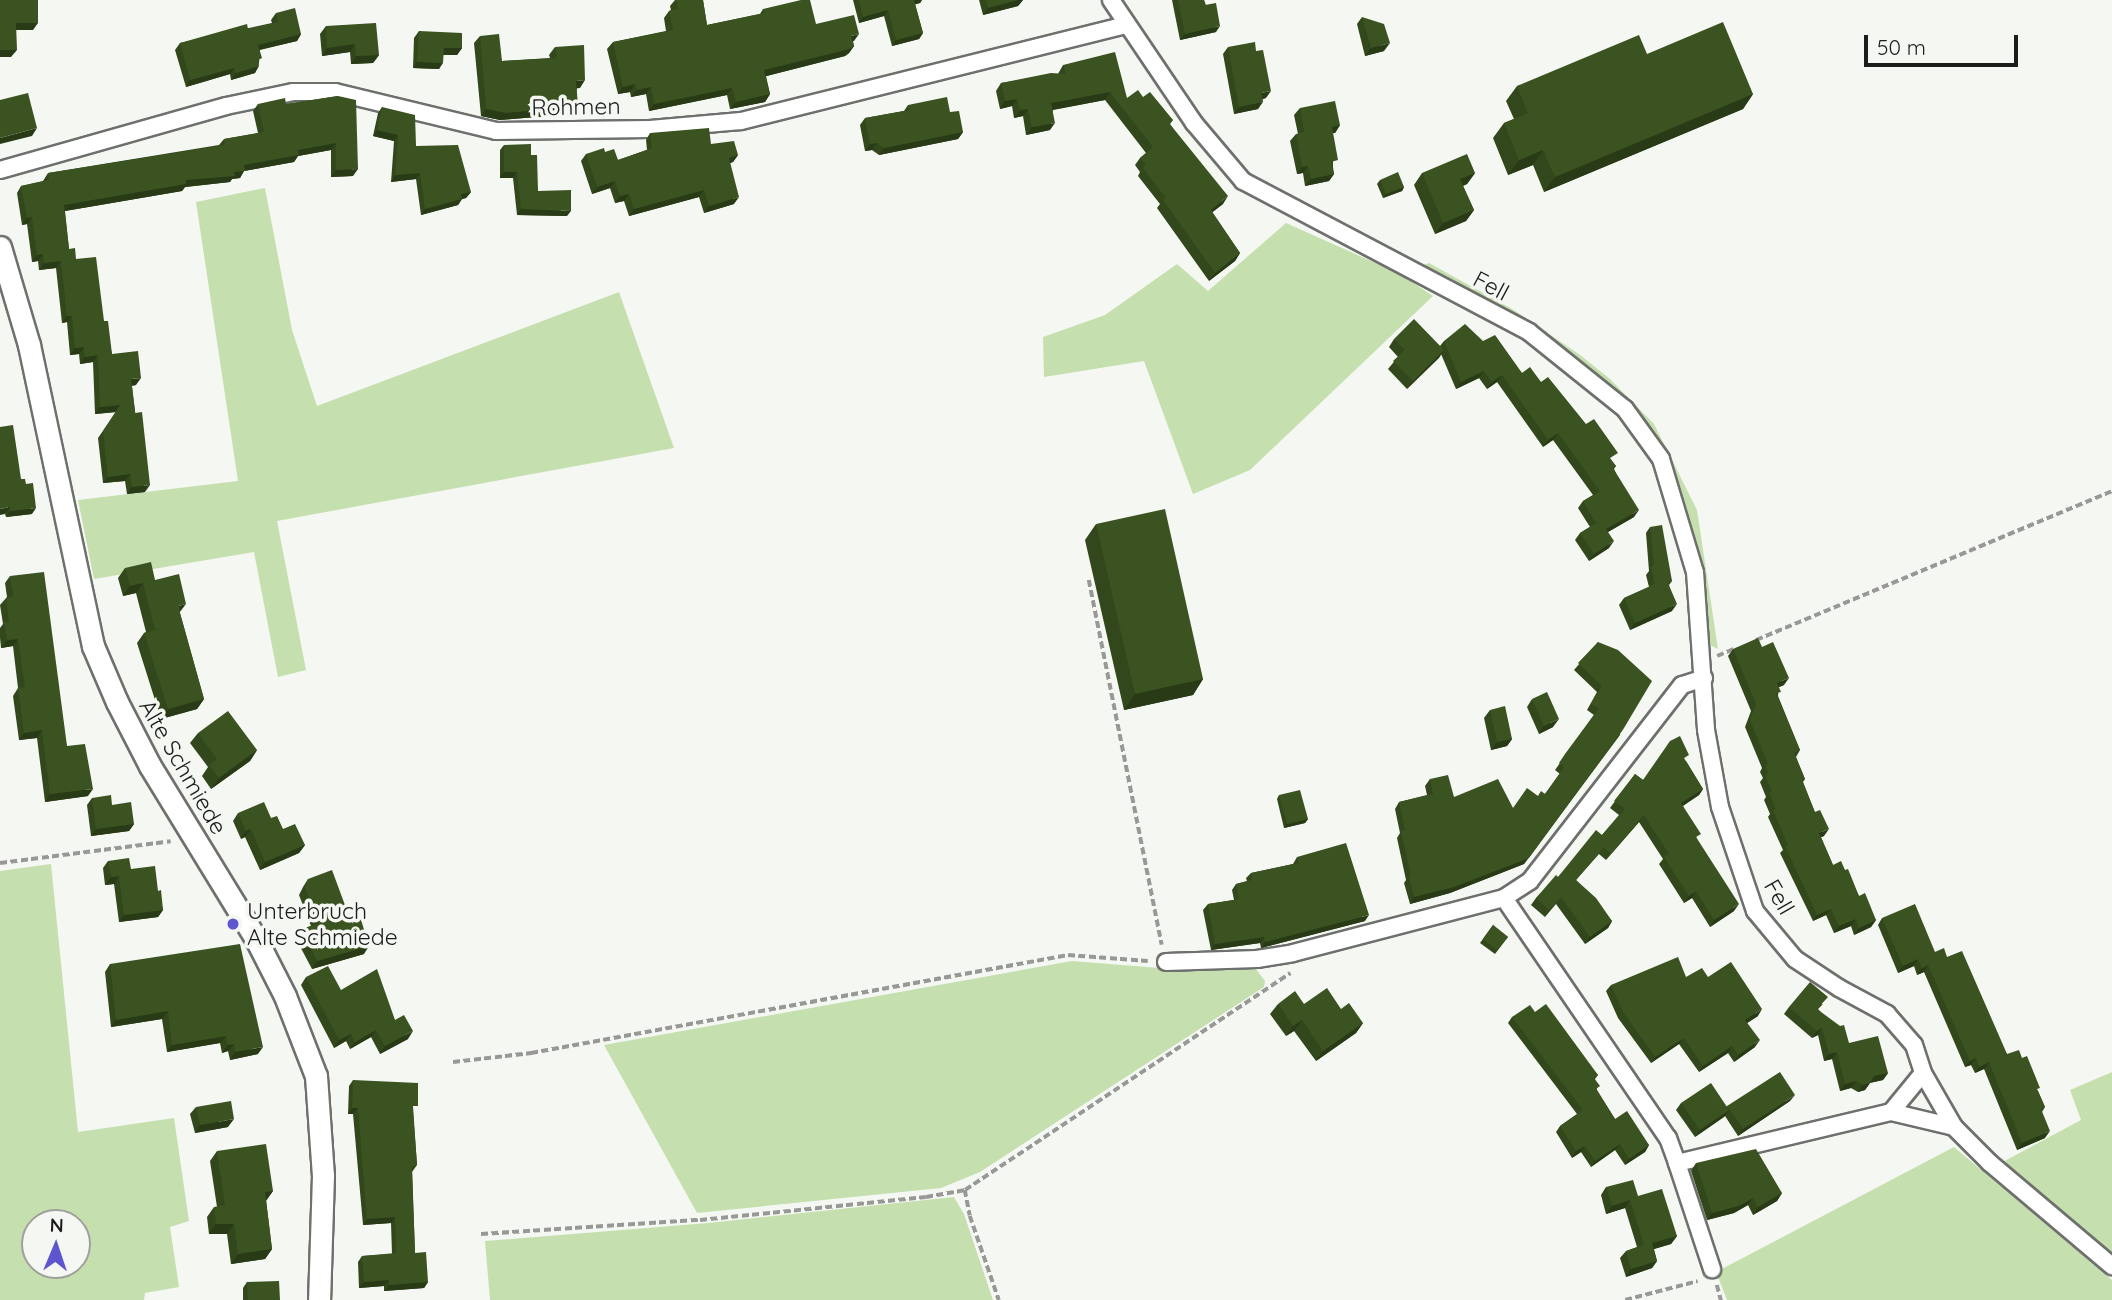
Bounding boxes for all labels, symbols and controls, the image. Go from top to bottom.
scale bar [1867,21,2021,65]
text: 50 m [1877,34,1926,60]
street label: Rohmen [531,92,621,122]
street label: Fell [1469,265,1513,307]
street label: Alte Schmiede [133,695,233,839]
street label: Fell [1758,874,1800,920]
place label: Unterbruch Alte Schmiede [247,897,398,951]
marker: Unterbruch Alte Schmiede [225,916,241,932]
north arrow [21,1209,91,1279]
text: N [49,1213,64,1237]

